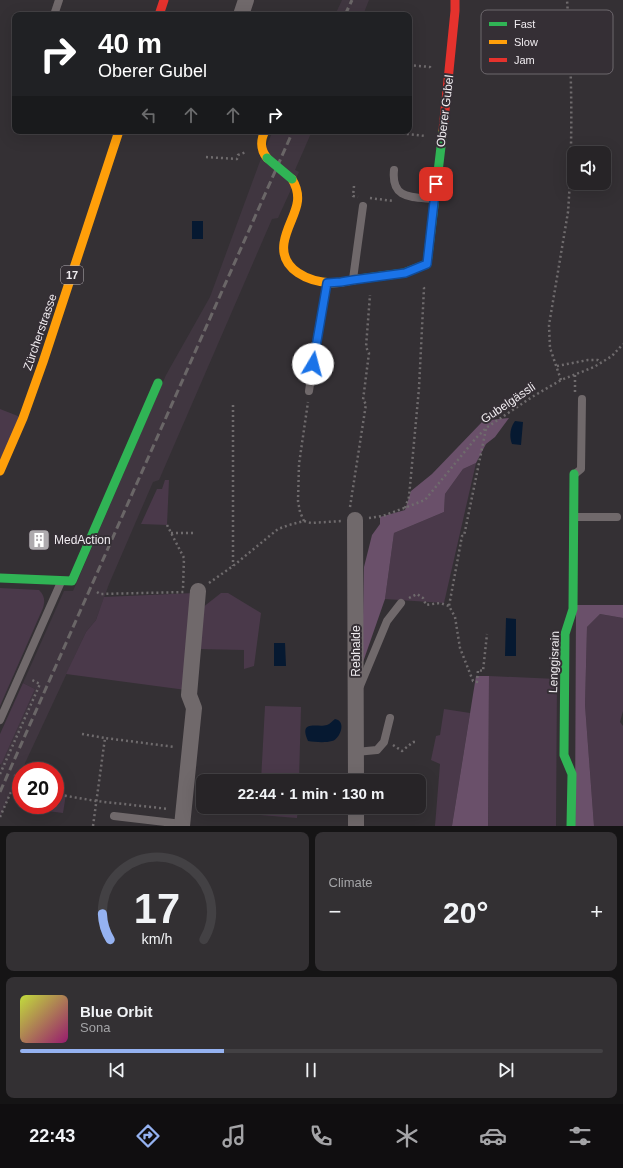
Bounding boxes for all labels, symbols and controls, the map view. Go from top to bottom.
legend [481,10,613,74]
text: Fast [514,18,535,30]
icon: right [32,28,84,80]
text: 40 m [98,28,162,59]
text: Slow [514,36,538,48]
text: Jam [514,54,535,66]
text: Oberer Gubel [98,61,207,81]
street label: Oberer Gubel [434,74,456,148]
icon: left [138,104,160,126]
icon: ahead [180,104,202,126]
icon: ahead [222,104,244,126]
icon: right [264,104,286,126]
map controls [567,146,611,190]
button: sound [567,146,611,190]
pin [419,167,453,201]
icon: arrive [425,173,447,195]
road number: 17 [61,266,83,284]
street label: Zürcherstrasse [20,292,60,372]
position arrow [292,343,334,385]
street label: Gubelgässli [478,380,538,426]
building icon: MedAction [26,527,52,553]
place label: MedAction [54,533,111,547]
street label: Rebhalde [349,625,363,677]
street label: Lenggisrain [546,631,562,693]
speed limit sign: 20 [12,762,64,814]
text: 22:44 · 1 min · 130 m [238,785,384,802]
text: Climate [329,875,373,890]
text: 17 [134,884,180,931]
text: 20° [443,896,488,929]
text: − [329,899,341,924]
text: + [590,899,603,924]
text: km/h [142,930,173,946]
text: Blue Orbit [80,1003,153,1020]
text: Sona [80,1020,110,1035]
icon: previous [106,1059,128,1081]
icon: pause [300,1059,322,1081]
icon: next [495,1059,517,1081]
icon: directions [134,1122,162,1150]
icon: music [220,1122,248,1150]
icon: phone [307,1122,335,1150]
icon: climate [393,1122,421,1150]
icon: car [479,1122,507,1150]
icon: filters [566,1122,594,1150]
text: 22:43 [29,1126,75,1146]

